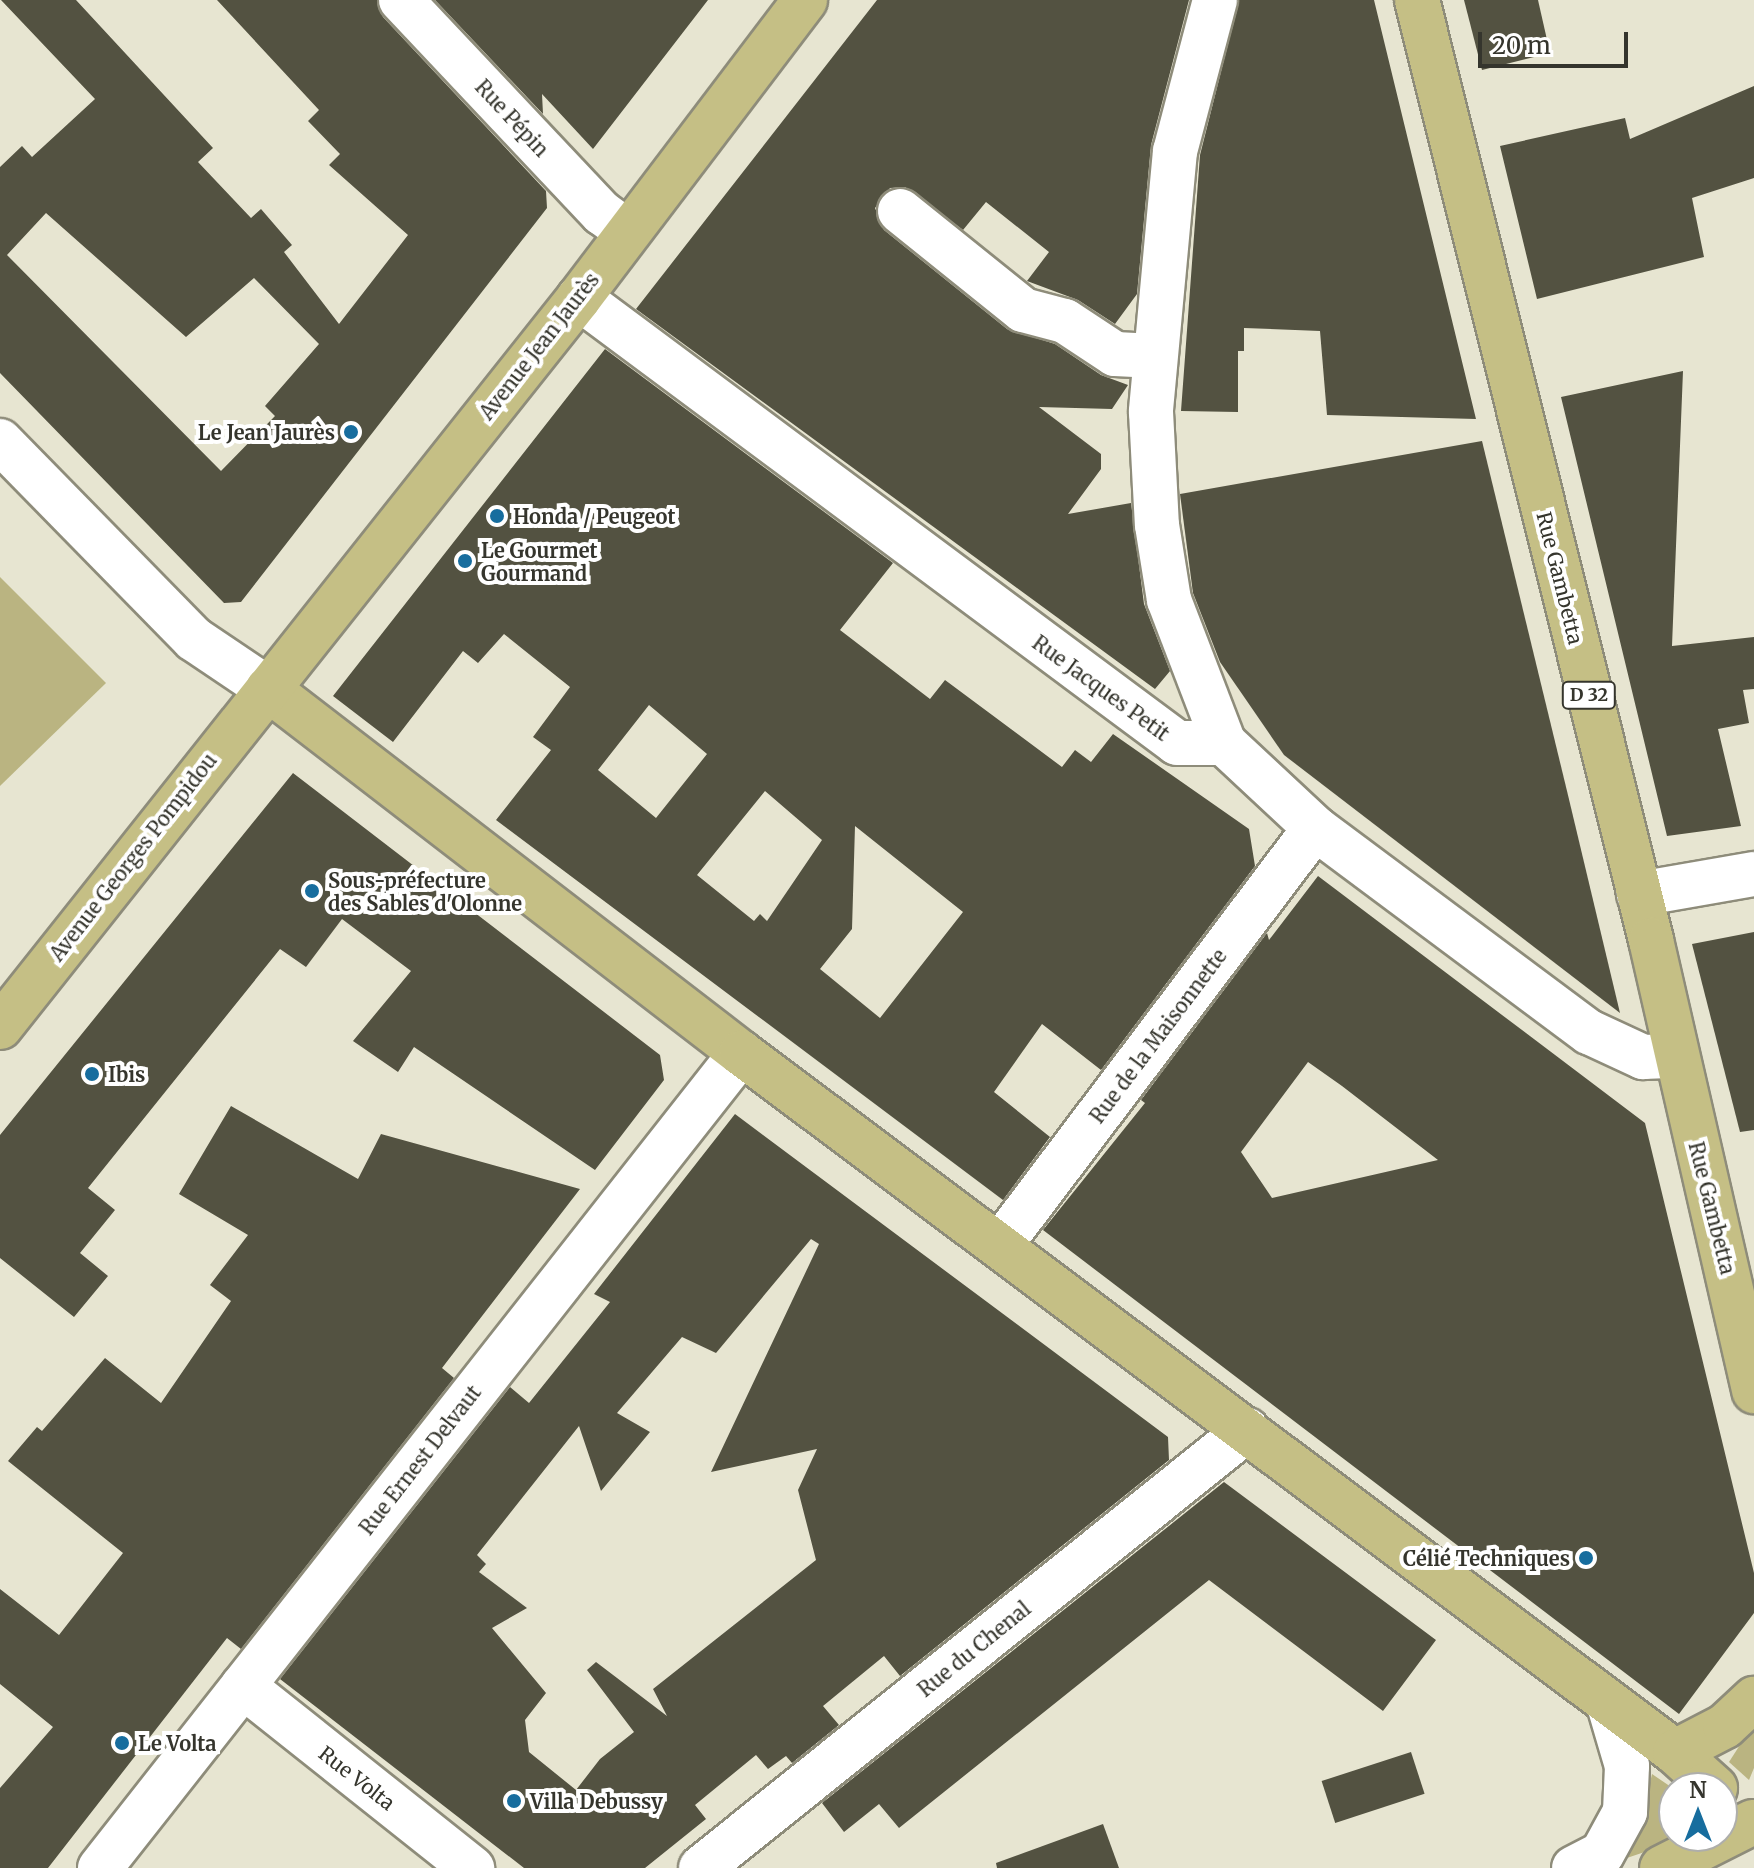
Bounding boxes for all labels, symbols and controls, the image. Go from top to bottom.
scale bar [1482,16,1632,66]
text: 20 m [1492,30,1551,61]
street label: Rue Pépin [470,75,554,161]
street label: Avenue Jean Jaurès [474,268,604,424]
place label: Le Jean Jaurès [198,420,335,444]
marker: Le Jean Jaurès [342,423,360,441]
place label: Honda / Peugeot [513,504,676,528]
marker: Honda / Peugeot [488,507,506,525]
street label: Rue Gambetta [1532,509,1588,647]
place label: Le Gourmet Gourmand [481,538,598,585]
marker: Le Gourmet Gourmand [456,552,474,570]
street label: Rue Jacques Petit [1028,630,1174,746]
road number: D 32 [1561,681,1617,709]
street label: Avenue Georges Pompidou [45,749,221,965]
place label: Sous-préfecture des Sables d'Olonne [328,868,522,915]
marker: Sous-préfecture des Sables d'Olonne [303,882,321,900]
street label: Rue de la Maisonnette [1085,944,1231,1128]
place label: Ibis [108,1062,145,1086]
marker: Ibis [83,1065,101,1083]
street label: Rue Gambetta [1684,1139,1740,1277]
street label: Rue Ernest Delvaut [354,1381,486,1539]
place label: Célié Techniques [1403,1546,1570,1570]
marker: Célié Techniques [1577,1549,1595,1567]
street label: Rue du Chenal [913,1596,1035,1702]
place label: Le Volta [138,1731,216,1755]
marker: Le Volta [113,1734,131,1752]
street label: Rue Volta [314,1741,400,1815]
north arrow [1658,1772,1738,1852]
text: N [1689,1776,1707,1804]
place label: Villa Debussy [530,1789,663,1813]
marker: Villa Debussy [505,1792,523,1810]

